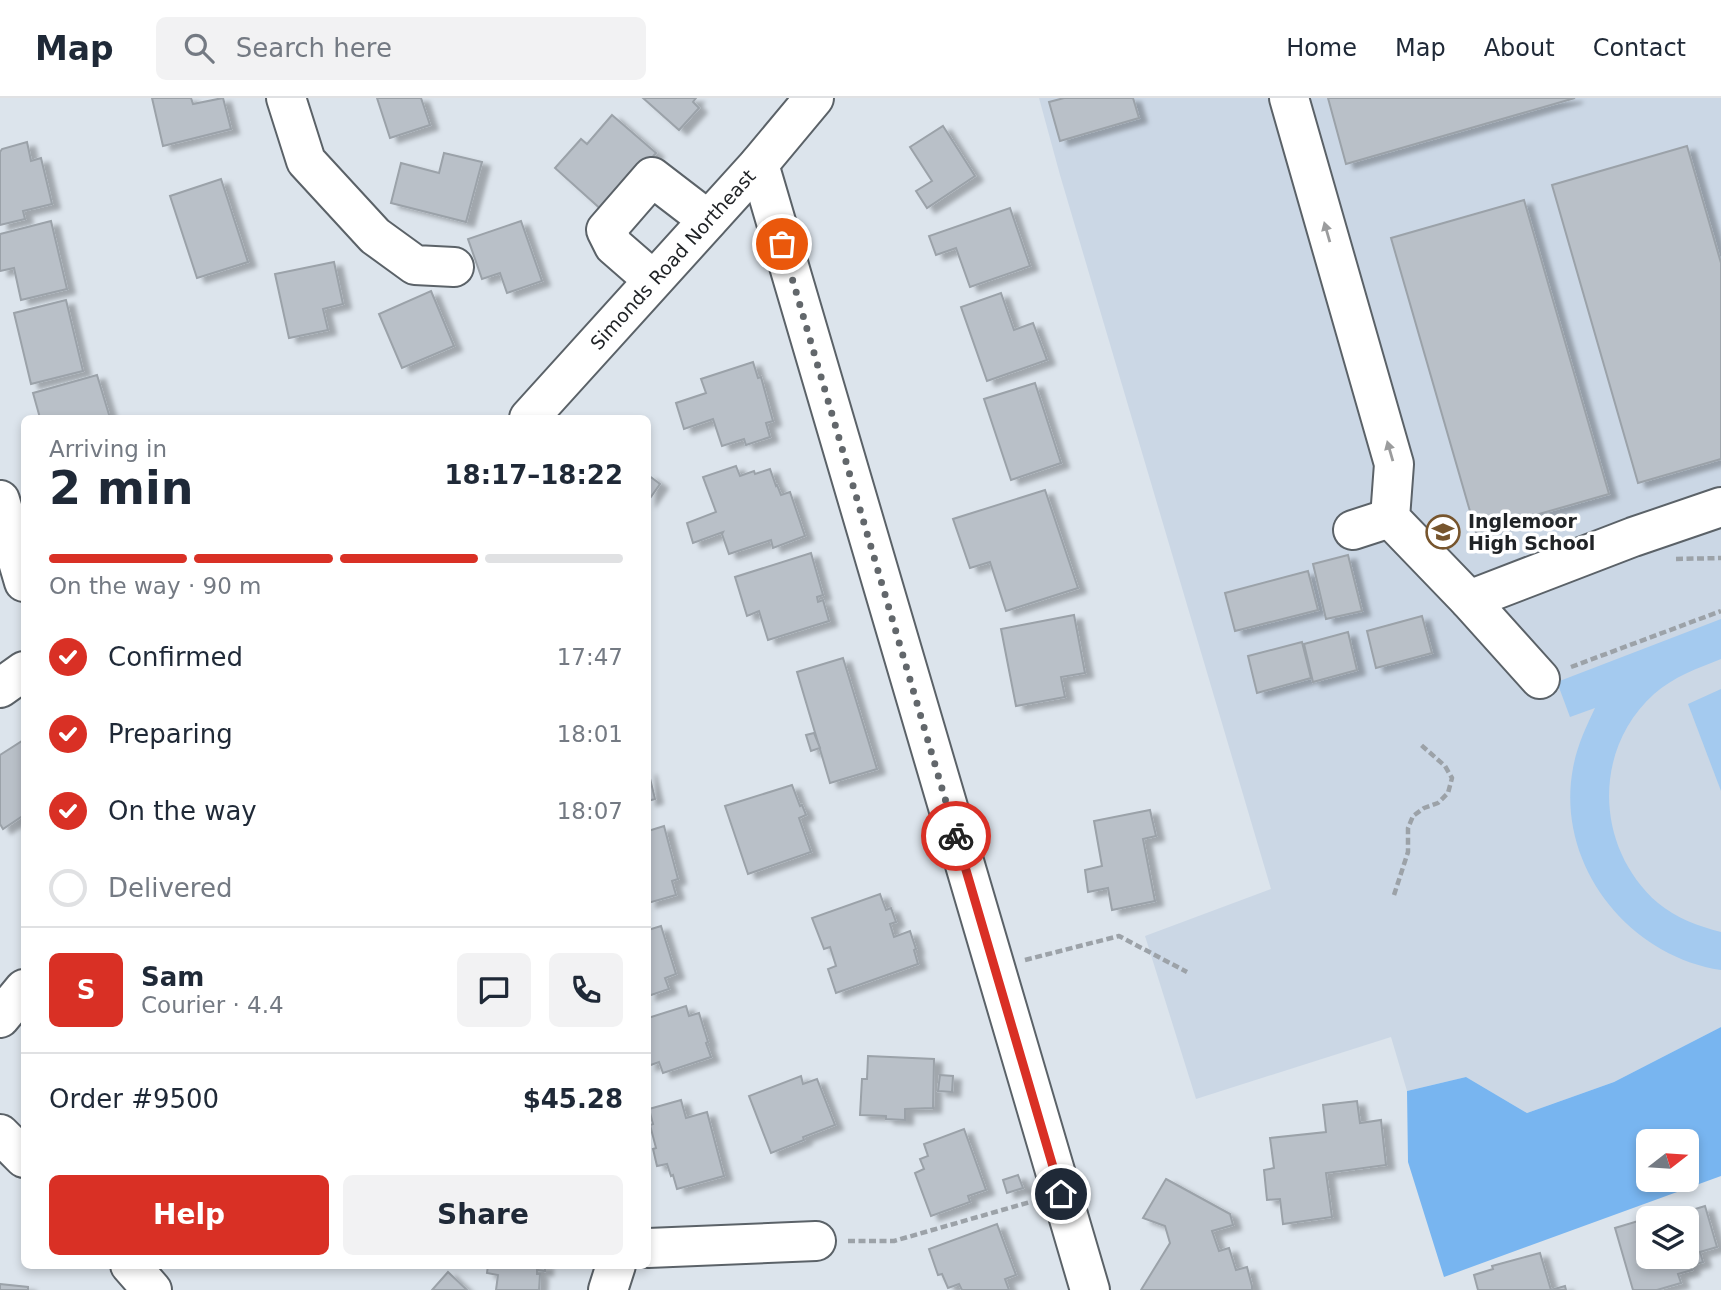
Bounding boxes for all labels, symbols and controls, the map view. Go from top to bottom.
search box [156,17,646,80]
text: Map [35,29,114,68]
icon: search [180,29,218,67]
text: Search here [236,33,392,63]
text: Home [1286,34,1357,62]
text: Map [1395,34,1446,62]
text: About [1484,34,1555,62]
text: Contact [1593,34,1686,62]
street label: Simonds Road Northeast [586,165,760,354]
pin [752,214,812,274]
one-way arrow [1322,221,1332,242]
icon: bag [763,225,801,263]
text: Arriving in [49,436,167,462]
one-way arrow [1384,440,1394,461]
text: 18:17–18:22 [444,460,623,490]
text: 2 min [49,461,193,515]
place label: Inglemoor High School [1468,510,1595,554]
school or university icon: Inglemoor High School [1424,513,1462,551]
text: On the way · 90 m [49,573,261,599]
icon: check [49,638,87,676]
text: Confirmed [108,642,243,672]
text: 17:47 [557,644,623,670]
icon: check [49,715,87,753]
text: Preparing [108,719,233,749]
text: 18:01 [557,721,623,747]
icon: check [49,792,87,830]
text: On the way [108,796,257,826]
text: 18:07 [557,798,623,824]
courier [921,801,991,871]
icon: bike [937,817,975,855]
text: Delivered [108,873,232,903]
button: chat [457,953,531,1027]
button: phone [549,953,623,1027]
text: Sam [141,962,204,992]
text: S [77,975,95,1005]
text: Courier · 4.4 [141,992,284,1018]
text: Order #9500 [49,1084,219,1114]
text: $45.28 [523,1084,623,1114]
north arrow [1636,1129,1699,1192]
map controls [1636,1129,1699,1269]
pin [1031,1164,1091,1224]
button: Help [49,1175,329,1255]
button: Share [343,1175,623,1255]
icon: home [1042,1175,1080,1213]
button: layers [1636,1206,1699,1269]

